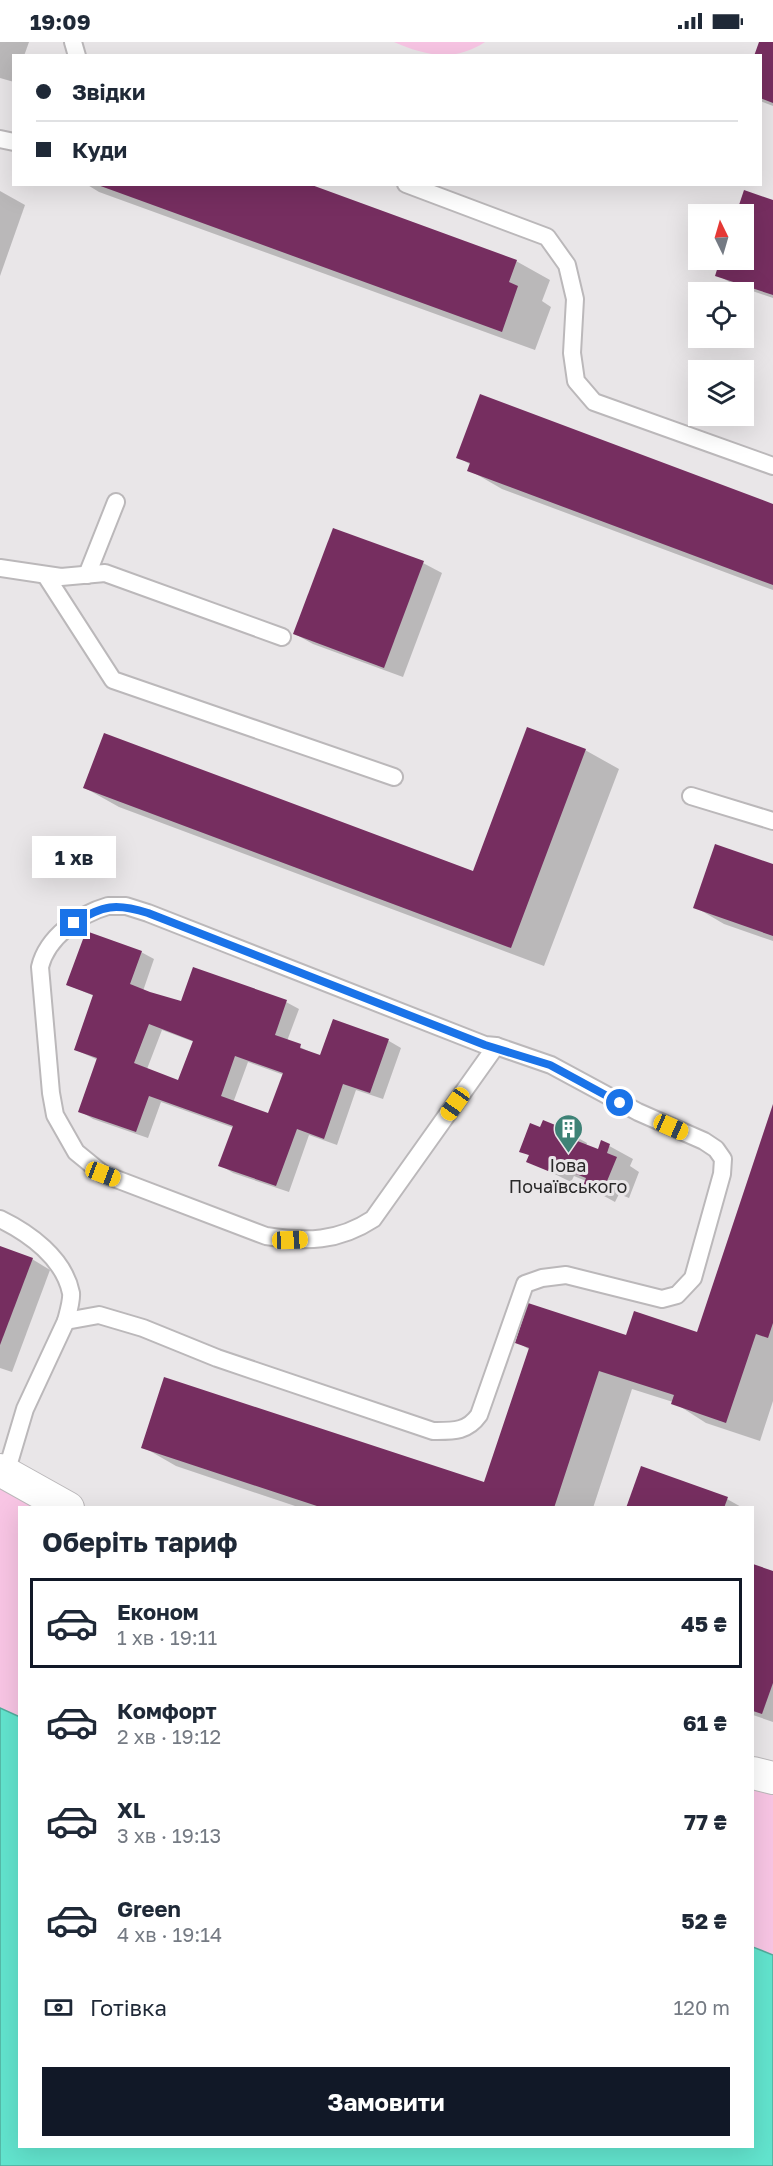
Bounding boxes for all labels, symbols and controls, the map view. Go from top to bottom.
text: 19:09 [30,8,91,35]
text: Звідки [72,78,145,105]
text: Куди [72,136,127,163]
north arrow [688,204,754,270]
map controls [688,204,754,426]
button: locate [688,282,754,348]
button: layers [688,360,754,426]
callout: 1 хв [32,836,116,878]
text: 1 хв [55,845,93,869]
route end [60,909,87,936]
car [437,1084,473,1124]
route start [606,1089,633,1116]
car [651,1111,691,1143]
building icon: Іова Почаївського [552,1112,584,1154]
place label: Іова Почаївського [509,1154,627,1197]
car [83,1159,123,1189]
car [272,1230,308,1250]
text: Оберіть тариф [42,1526,238,1558]
icon: car [45,1596,99,1650]
text: Економ [117,1598,199,1625]
text: 45 ₴ [681,1610,727,1637]
text: 1 хв · 19:11 [117,1625,217,1649]
icon: car [45,1695,99,1749]
text: Комфорт [117,1697,217,1724]
text: 61 ₴ [683,1709,727,1736]
text: 2 хв · 19:12 [117,1724,221,1748]
icon: car [45,1794,99,1848]
text: XL [117,1796,145,1823]
text: 77 ₴ [684,1808,727,1835]
text: 3 хв · 19:13 [117,1823,221,1847]
icon: car [45,1893,99,1947]
text: Green [117,1895,181,1922]
text: 52 ₴ [681,1907,727,1934]
text: 4 хв · 19:14 [117,1922,222,1946]
icon: cash [42,1991,75,2024]
text: Готівка [90,1994,167,2021]
text: 120 m [674,1995,730,2019]
button: Замовити [42,2067,730,2136]

